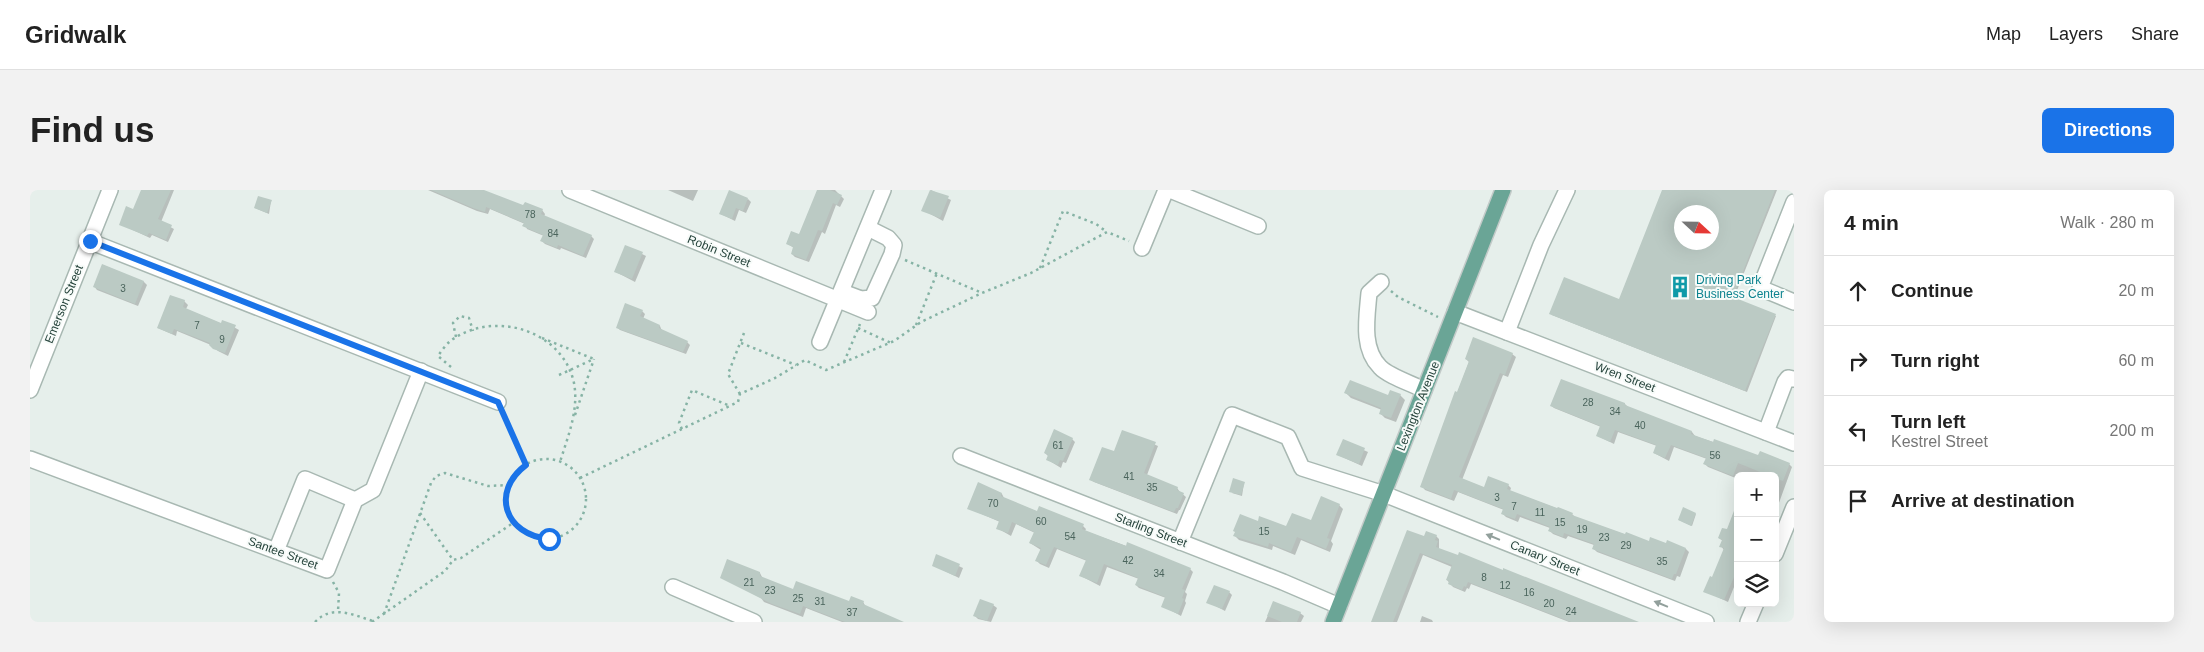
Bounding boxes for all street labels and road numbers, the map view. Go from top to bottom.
street label: Robin Street [685,232,753,270]
street label: Emerson Street [42,262,86,345]
street label: Lexington Avenue [1394,359,1442,453]
street label: Wren Street [1593,359,1658,395]
street label: Starling Street [1113,510,1190,550]
street label: Santee Street [246,534,320,572]
street label: Canary Street [1508,538,1583,579]

